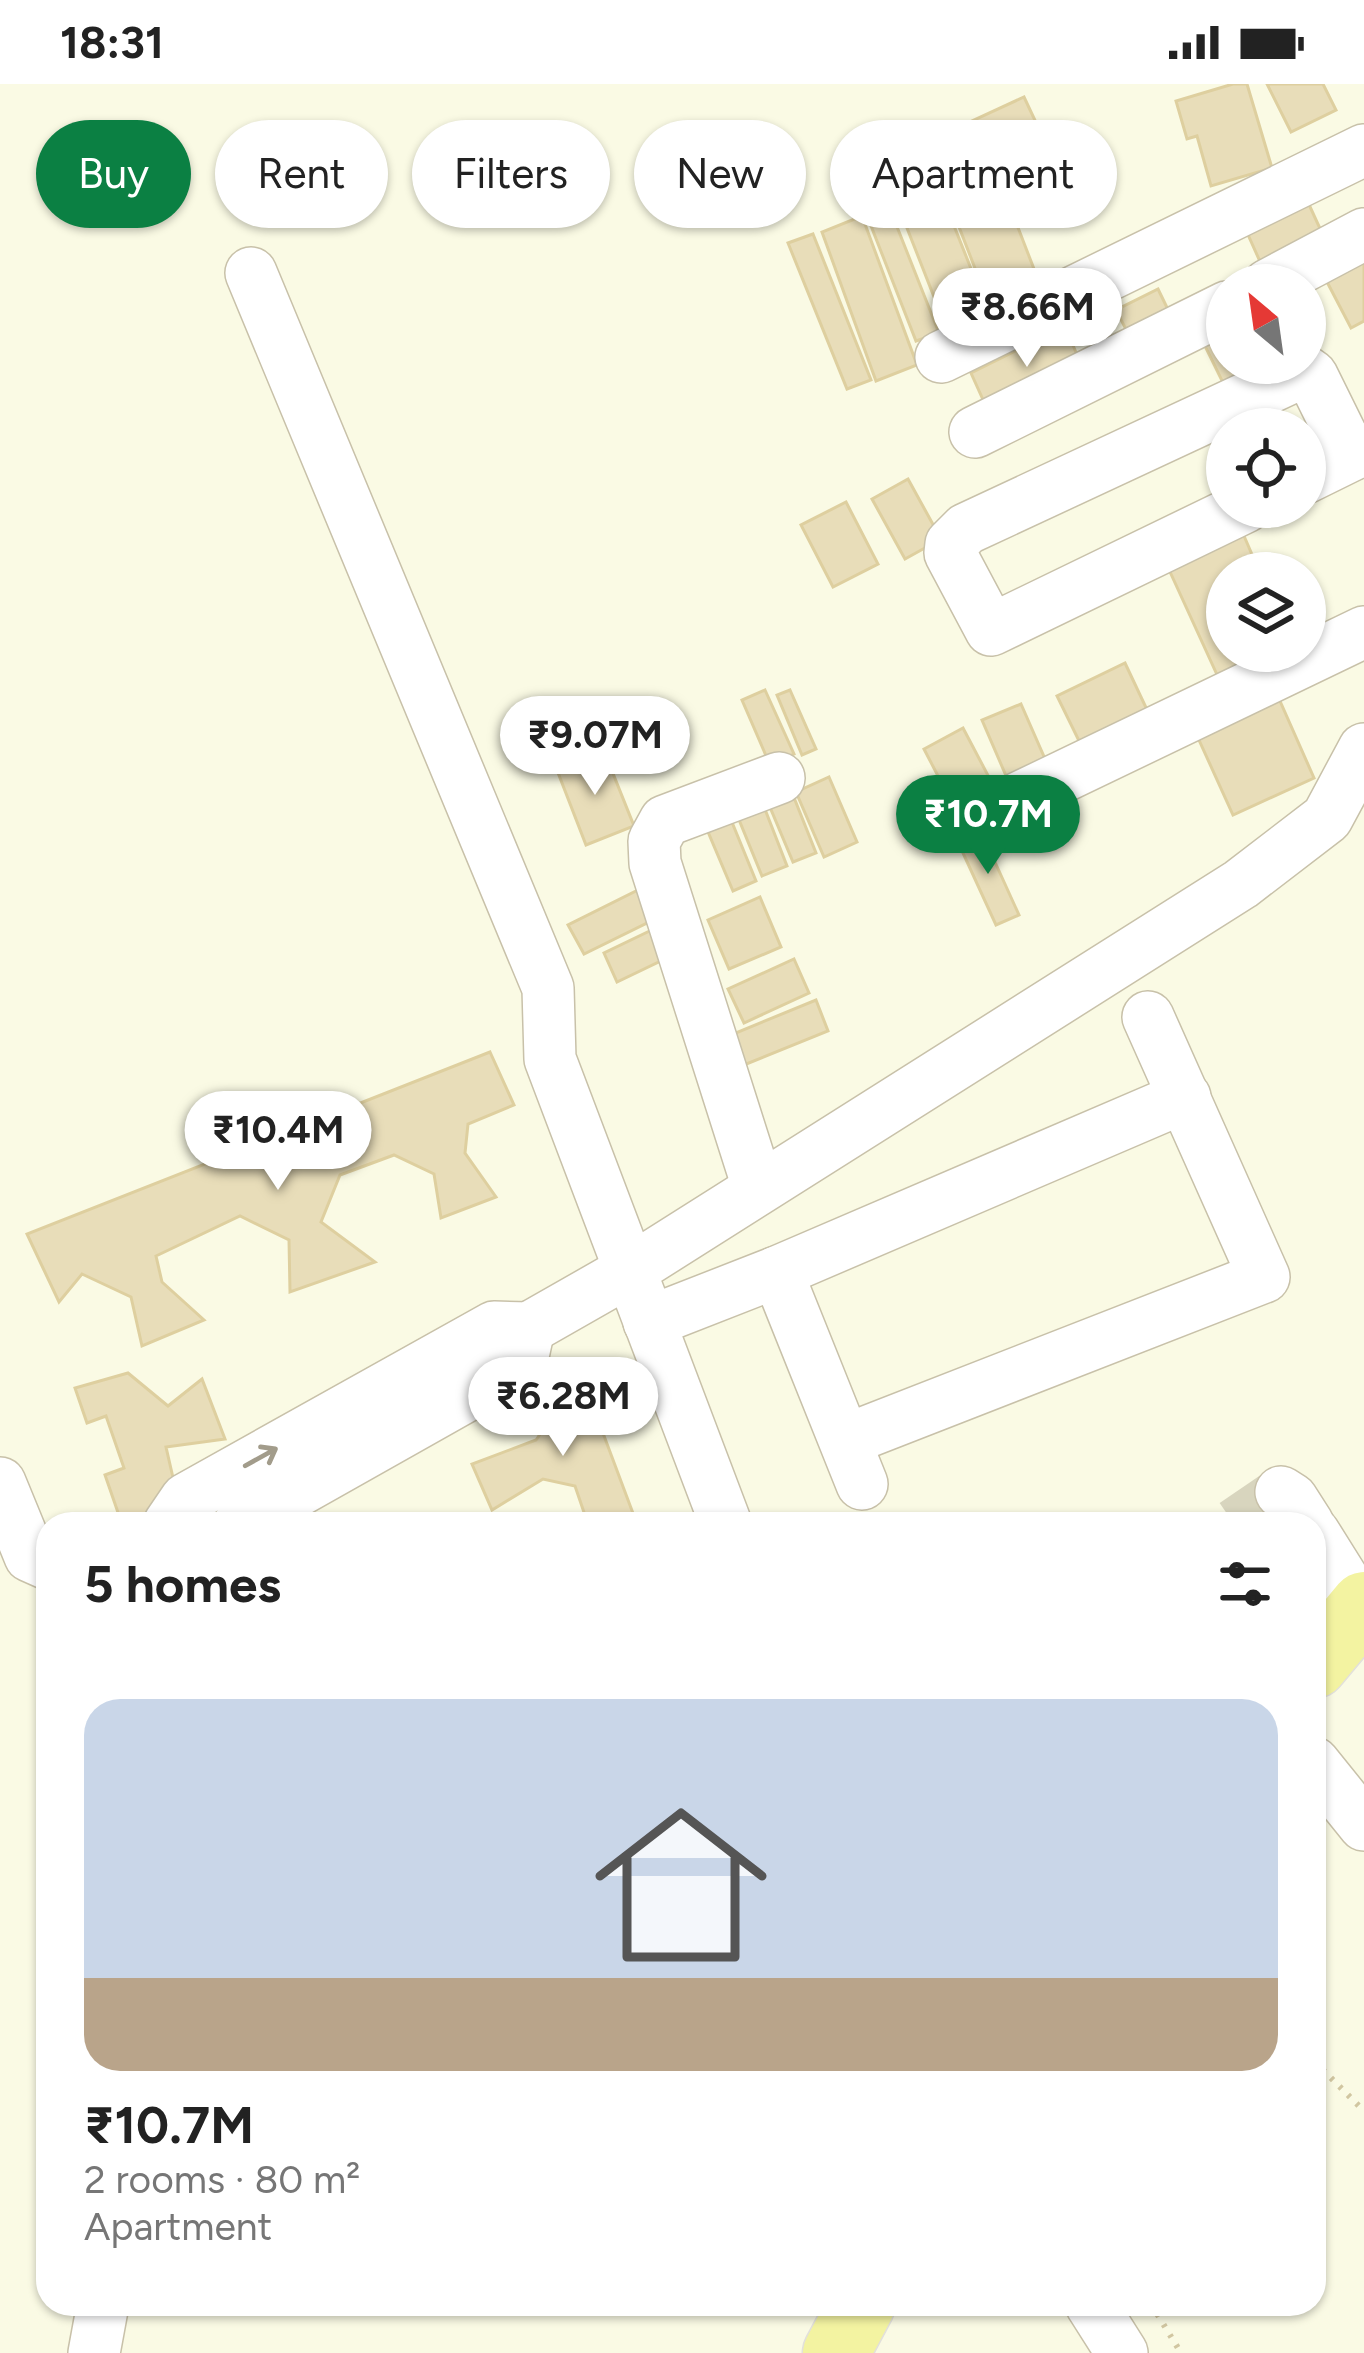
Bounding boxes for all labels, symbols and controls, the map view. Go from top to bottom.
text: 18:31 [60,15,164,69]
chip: Buy [36,120,191,228]
chip: Rent [215,120,388,228]
chip: Filters [412,120,610,228]
chip: New [634,120,806,228]
chip: Apartment [830,120,1117,228]
north arrow [1206,264,1326,384]
map controls [1206,264,1326,672]
pin: ₹8.66M [929,268,1125,370]
text: ₹8.66M [959,283,1095,330]
button: locate [1206,408,1326,528]
button: layers [1206,552,1326,672]
pin: ₹9.07M [497,696,693,798]
text: ₹9.07M [527,711,663,758]
pin: ₹10.7M [890,775,1086,877]
text: ₹10.7M [923,790,1053,837]
pin: ₹10.4M [180,1091,376,1193]
text: ₹10.4M [212,1106,344,1153]
pin: ₹6.28M [465,1357,661,1459]
text: ₹6.28M [495,1372,631,1419]
one-way arrow [243,1444,278,1468]
icon: filters [1212,1551,1278,1617]
text: 5 homes [84,1554,281,1615]
icon: home [573,1777,789,1993]
text: ₹10.7M [84,2095,254,2156]
text: 2 rooms · 80 m² [84,2156,360,2203]
text: Apartment [84,2203,272,2250]

